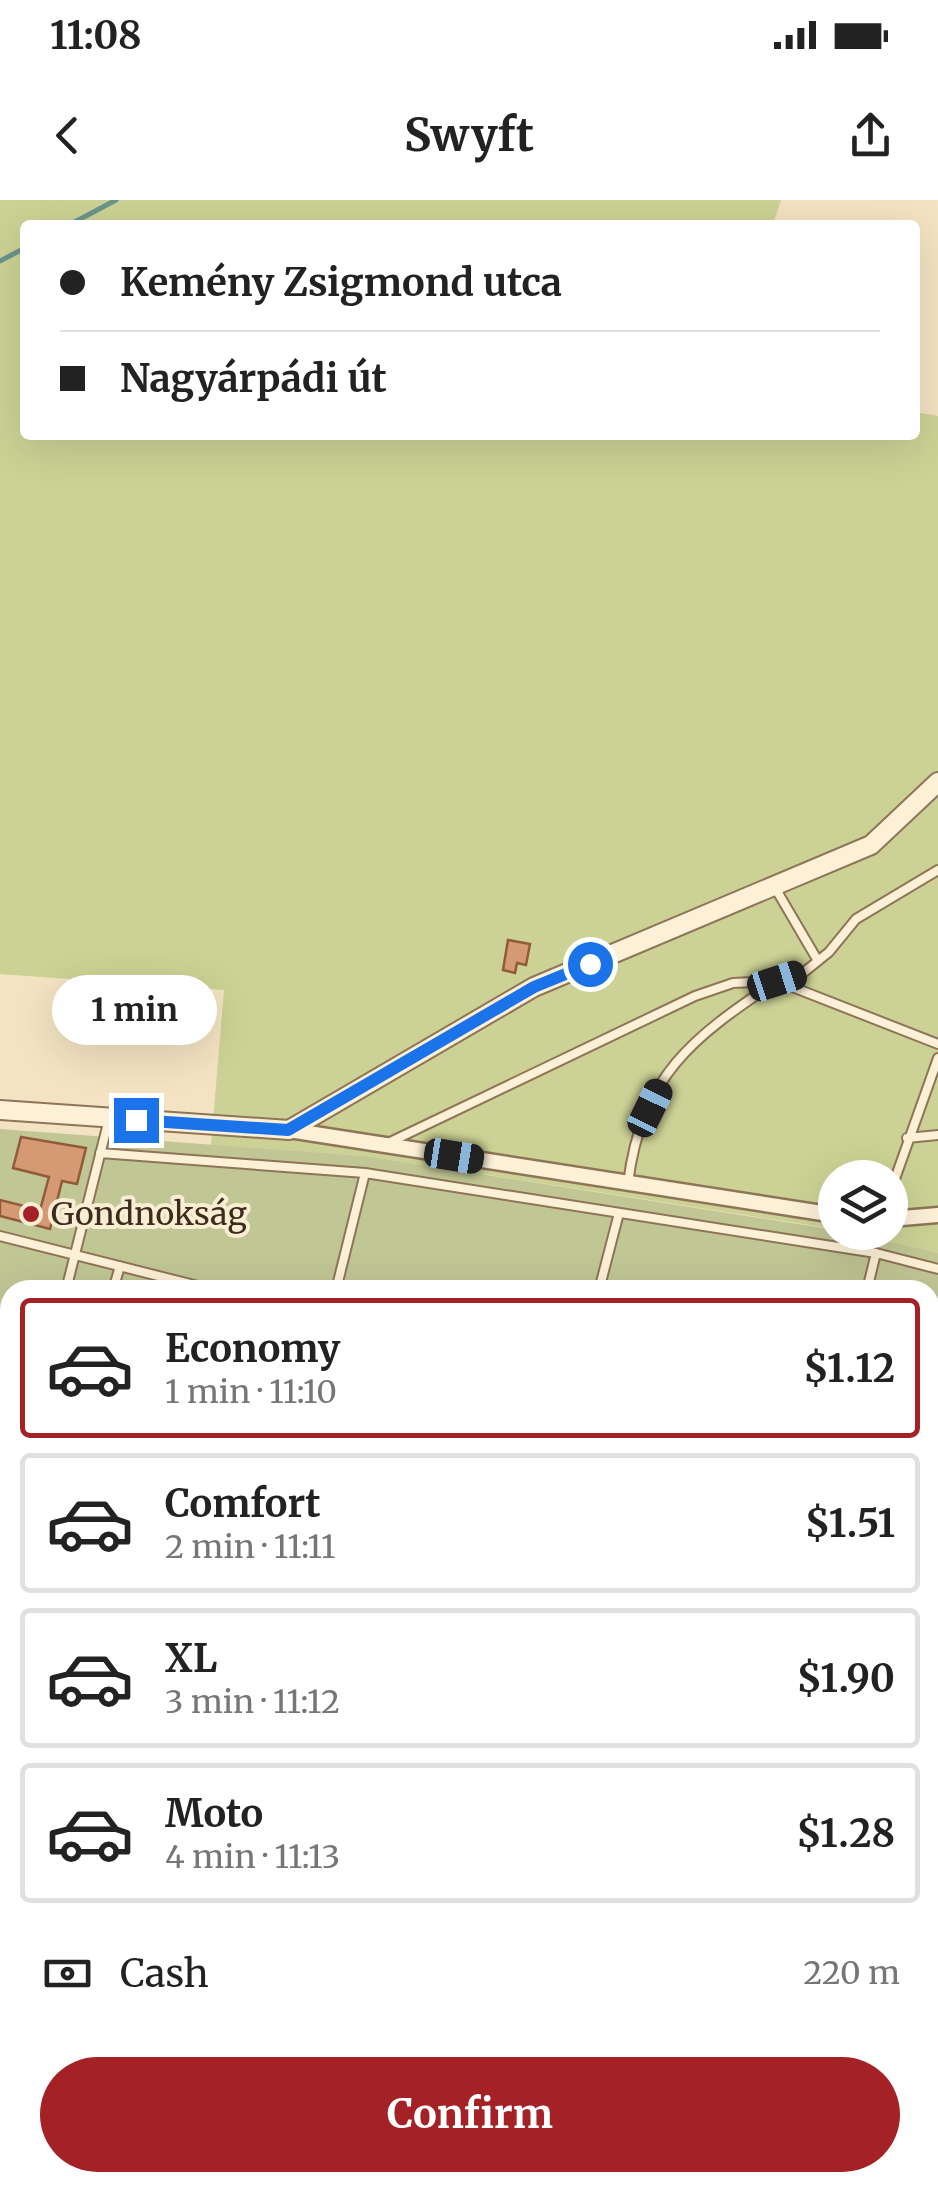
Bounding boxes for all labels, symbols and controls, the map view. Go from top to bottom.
text: 11:08 [50,12,142,59]
text: Swyft [404,107,534,163]
icon: back [40,108,95,163]
icon: share [843,108,898,163]
text: Kemény Zsigmond utca [120,259,562,306]
text: Nagyárpádi út [120,355,387,402]
route start [568,942,613,987]
car [744,957,810,1005]
callout: 1 min [54,975,218,1045]
text: 1 min [91,990,178,1030]
car [623,1074,677,1142]
route end [114,1098,159,1143]
car [422,1136,486,1176]
map controls [818,1160,908,1250]
button: layers [818,1160,908,1250]
place label: Gondnokság [51,1194,247,1234]
marker: Gondnokság [20,1203,42,1225]
icon: car [45,1323,135,1413]
text: Economy [165,1325,340,1372]
text: $1.12 [803,1345,895,1392]
text: 1 min · 11:10 [165,1372,337,1412]
icon: car [45,1478,135,1568]
text: Comfort [165,1480,321,1527]
text: $1.51 [805,1500,895,1547]
text: 2 min · 11:11 [165,1527,336,1567]
icon: car [45,1633,135,1723]
text: XL [165,1635,217,1682]
text: $1.90 [796,1655,895,1702]
text: 3 min · 11:12 [165,1682,340,1722]
icon: car [45,1788,135,1878]
text: Moto [165,1790,263,1837]
text: $1.28 [796,1810,895,1857]
text: 4 min · 11:13 [165,1837,340,1877]
icon: cash [40,1946,95,2001]
text: Cash [120,1950,209,1997]
text: 220 m [803,1953,900,1993]
button: Confirm [40,2057,900,2172]

